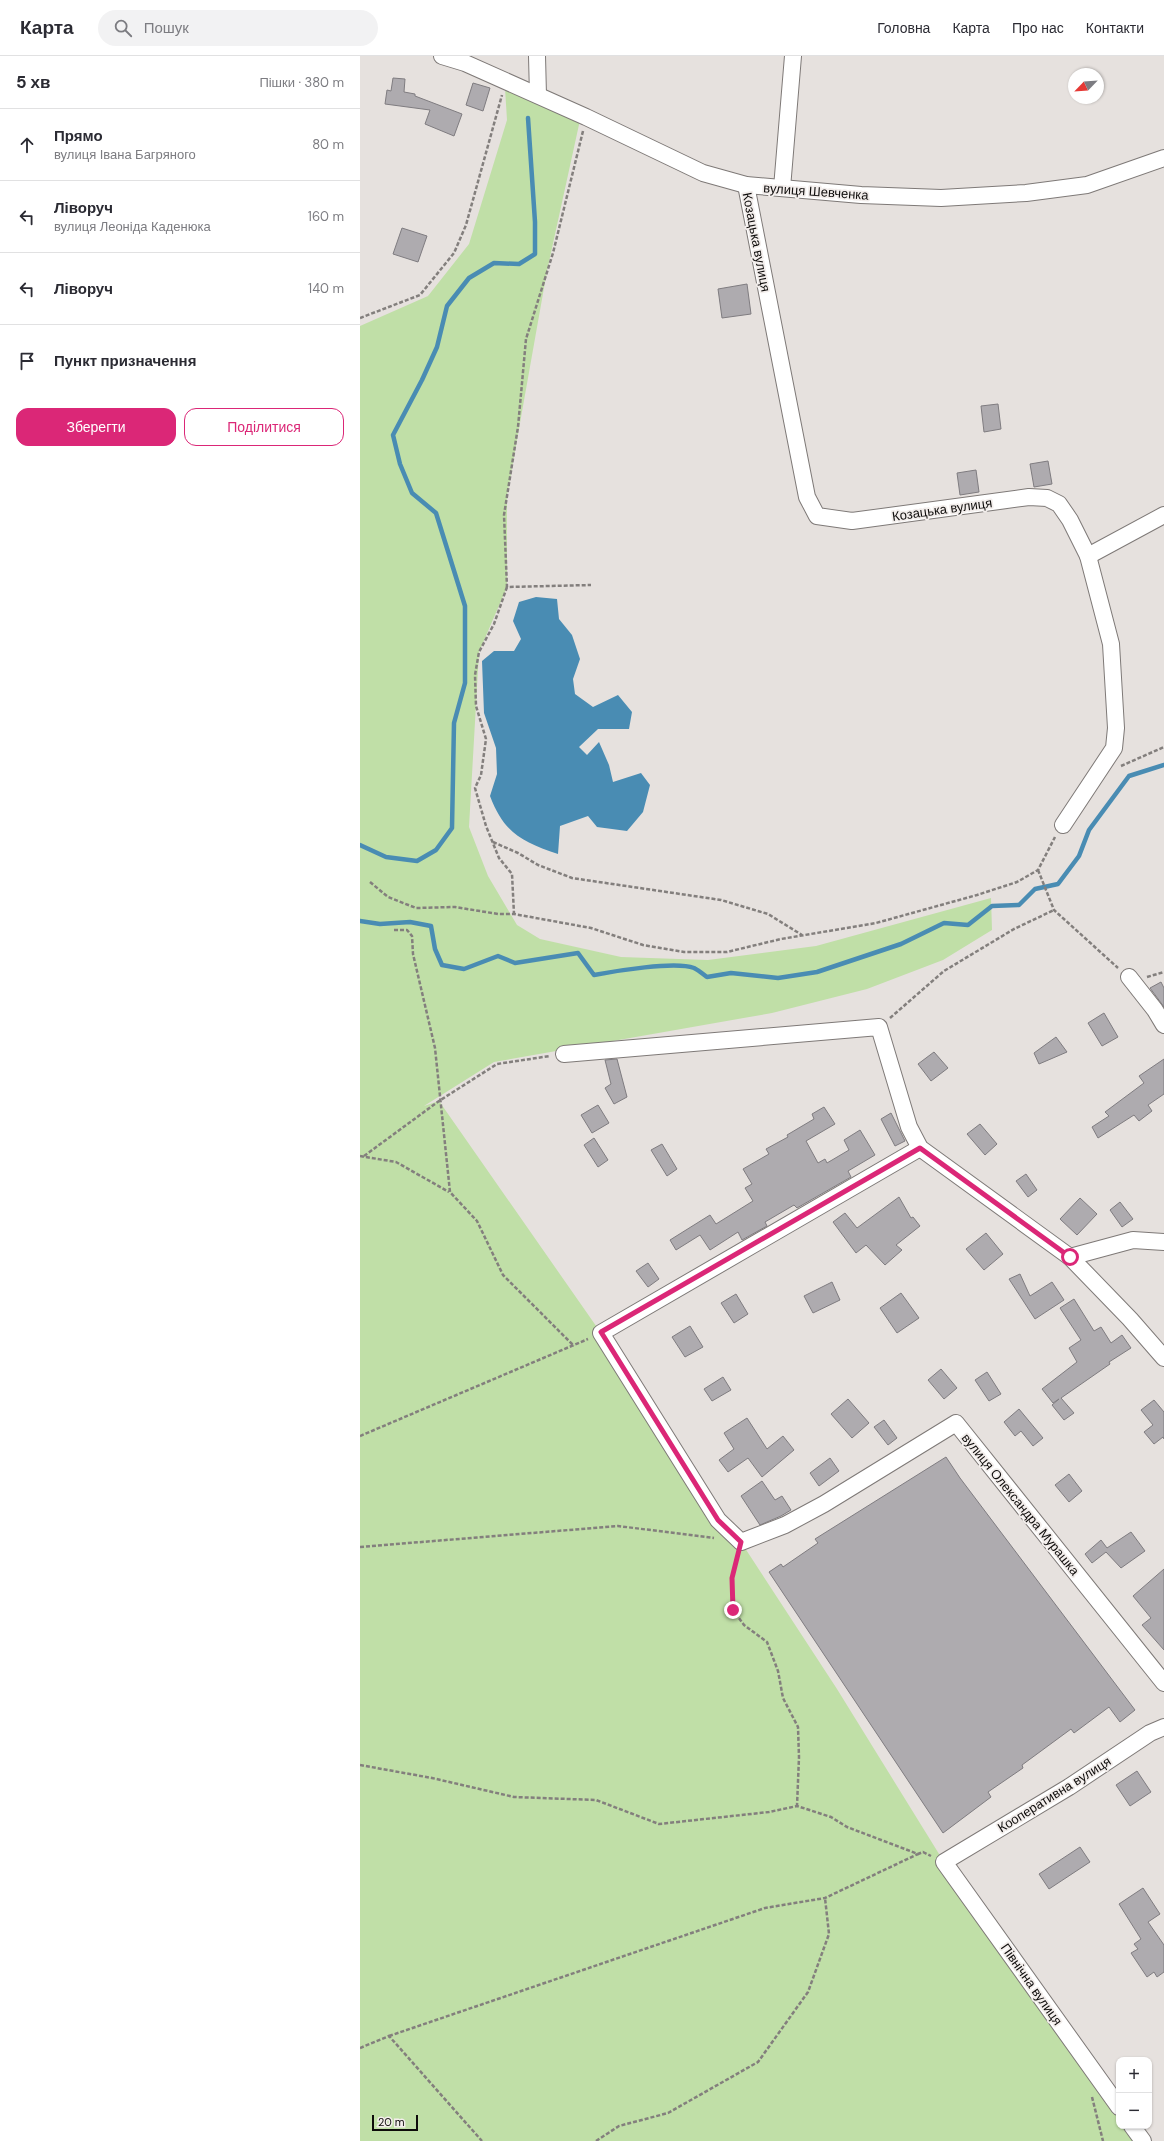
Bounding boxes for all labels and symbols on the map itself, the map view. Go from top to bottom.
north arrow [1068,68,1104,104]
street label: вулиця Шевченка [763,179,870,204]
street label: Козацька вулиця [739,191,774,293]
street label: Козацька вулиця [891,494,993,525]
route start [1061,1248,1079,1266]
street label: вулиця Олександра Мурашка [958,1430,1084,1579]
route end [724,1601,742,1619]
street label: Кооперативна вулиця [994,1753,1114,1836]
street label: Північна вулиця [997,1940,1066,2028]
scale bar [372,2113,418,2132]

